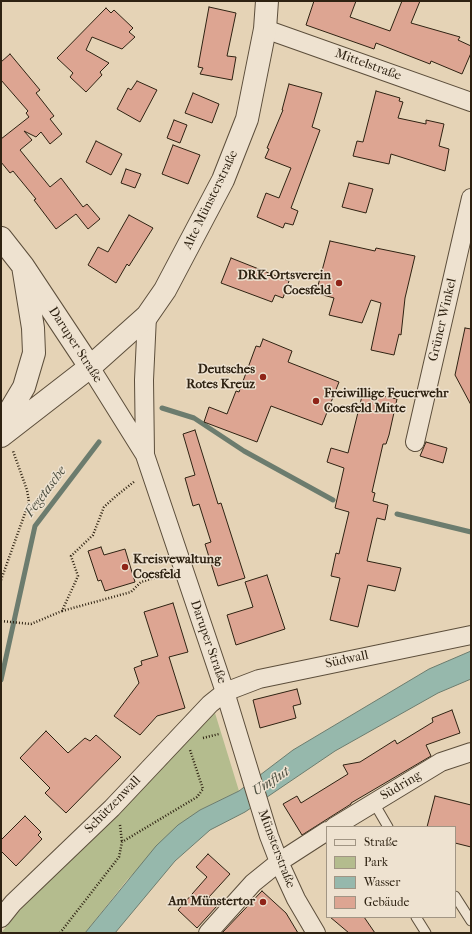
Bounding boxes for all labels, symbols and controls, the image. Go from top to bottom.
street label: Mittelstraße [333,46,403,84]
street label: Alte Münsterstraße [180,148,242,252]
place label: DRK-Ortsverein Coesfeld [238,268,331,299]
street label: Grüner Winkel [426,277,460,363]
marker: DRK-Ortsverein Coesfeld [334,278,344,288]
street label: Daruper Straße [45,304,105,386]
place label: Deutsches Rotes Kreuz [186,362,255,393]
marker: Deutsches Rotes Kreuz [258,372,268,382]
place label: Freiwillige Feuerwehr Coesfeld Mitte [324,386,448,417]
marker: Freiwillige Feuerwehr Coesfeld Mitte [311,396,321,406]
water label: Fegetasche [22,463,70,521]
place label: Kreisvewaltung Coesfeld [133,552,221,583]
marker: Kreisvewaltung Coesfeld [120,562,130,572]
street label: Daruper Straße [186,598,230,686]
street label: Südwall [324,648,370,672]
water label: Umflut [249,764,293,800]
street label: Südring [378,768,424,804]
street label: Schützenwall [82,773,144,837]
street label: Münsterstraße [254,808,298,890]
legend [326,826,456,918]
text: Straße [364,835,398,849]
text: Park [364,855,388,869]
text: Wasser [364,875,400,889]
place label: Am Münstertor [168,894,255,910]
text: Gebäude [364,895,409,909]
marker: Am Münstertor [258,897,268,907]

